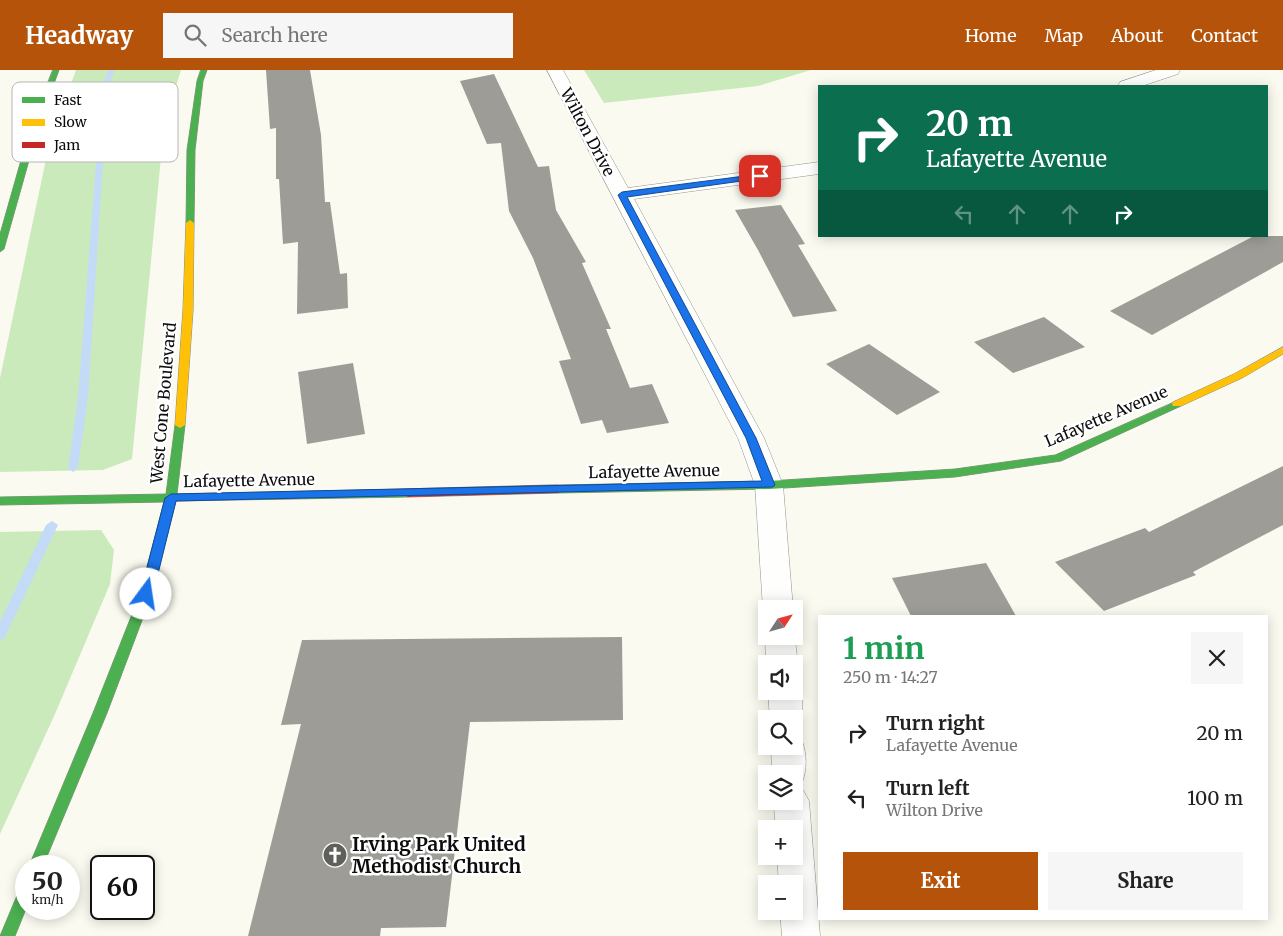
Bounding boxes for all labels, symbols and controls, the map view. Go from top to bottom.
search box [163,13,513,58]
text: Headway [25,20,133,51]
icon: search [181,21,209,49]
text: Search here [221,23,328,47]
text: Home [965,24,1017,47]
text: Map [1045,24,1083,47]
text: About [1111,24,1163,47]
text: Contact [1191,24,1258,47]
legend [12,82,178,162]
street label: Wilton Drive [556,84,620,179]
text: Fast [54,91,82,109]
text: 20 m [926,102,1013,146]
icon: right [843,105,908,170]
text: Slow [54,113,87,131]
text: Jam [53,136,80,154]
text: Lafayette Avenue [926,145,1107,173]
pin [739,155,781,197]
icon: arrive [746,162,774,190]
icon: left [950,200,978,228]
icon: ahead [1003,200,1031,228]
icon: ahead [1056,200,1084,228]
icon: right [1109,200,1137,228]
street label: West Cone Boulevard [146,321,180,485]
street label: Lafayette Avenue [1042,381,1170,451]
street label: Lafayette Avenue [588,460,720,482]
street label: Lafayette Avenue [183,469,315,491]
position arrow [119,567,171,619]
north arrow [758,600,802,645]
map controls [758,600,803,920]
text: 1 min [843,629,925,667]
button: close [1191,632,1243,684]
button: sound [758,655,803,700]
text: 250 m · 14:27 [843,667,938,687]
button: search [758,710,803,755]
text: Turn right [886,711,985,735]
icon: right [843,719,871,747]
text: 20 m [1196,721,1243,745]
text: Lafayette Avenue [886,735,1018,755]
button: layers [758,765,803,810]
text: Turn left [886,776,970,800]
icon: left [843,784,871,812]
text: 100 m [1187,786,1243,810]
text: Wilton Drive [886,800,983,820]
button: + [758,820,803,865]
place label: Irving Park United Methodist Church [352,832,526,878]
church icon: Irving Park United Methodist Church [322,842,348,868]
button: Exit [843,852,1038,910]
button: Share [1048,852,1243,910]
speed limit sign: 60 [90,855,155,920]
text: 50 [32,865,63,897]
button: − [758,875,803,920]
text: km/h [32,892,63,907]

